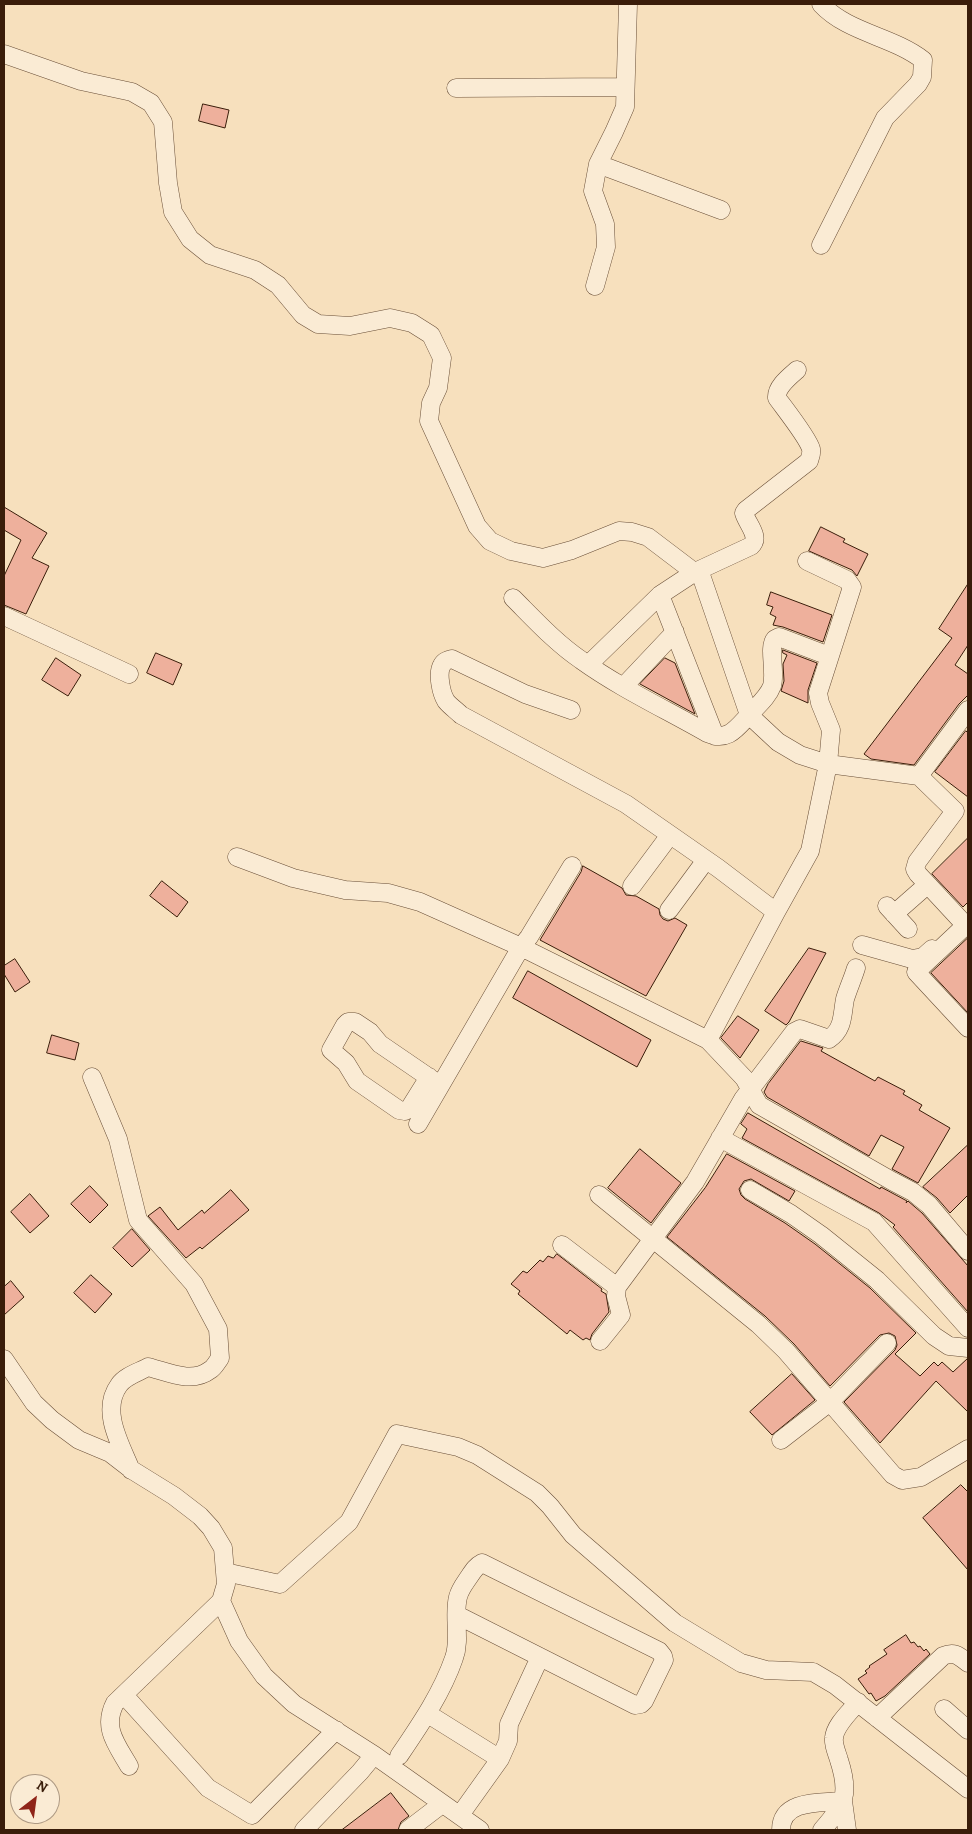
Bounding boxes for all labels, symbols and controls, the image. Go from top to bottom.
north arrow [10,1774,60,1824]
text: N [33,1776,51,1797]

